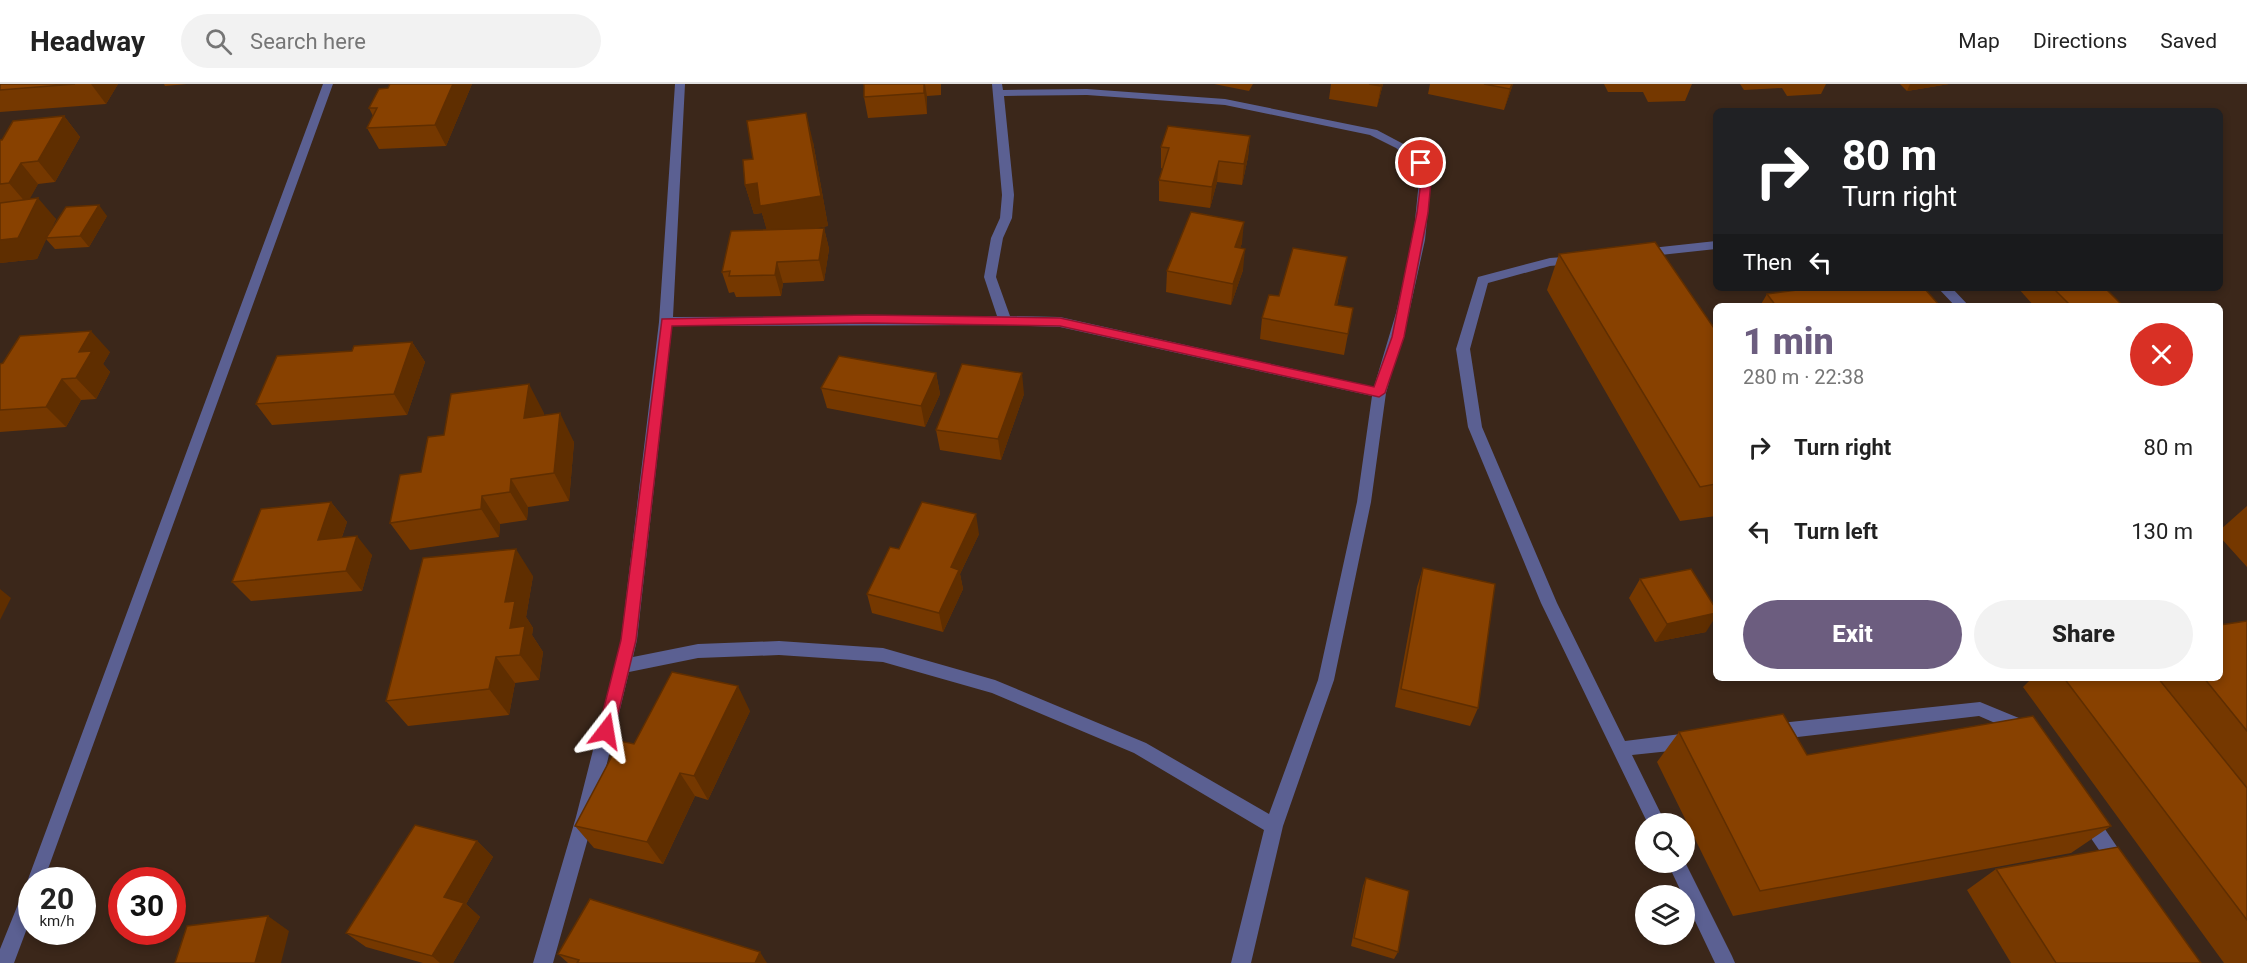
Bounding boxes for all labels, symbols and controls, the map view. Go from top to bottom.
search box [181,14,601,68]
text: Headway [30,25,145,58]
icon: search [202,25,235,58]
text: Search here [250,29,366,54]
text: Map [1958,29,2000,53]
text: Directions [2033,29,2127,53]
text: Saved [2160,29,2217,53]
text: 80 m [1842,131,1937,180]
icon: right [1743,132,1821,210]
pin [1395,137,1446,188]
icon: arrive [1404,146,1437,179]
text: Turn right [1842,181,1957,213]
icon: left [1804,246,1837,279]
text: Then [1743,250,1792,275]
text: 1 min [1743,321,1834,363]
button: close [2130,323,2193,386]
text: 280 m · 22:38 [1743,365,1864,389]
icon: right [1743,431,1776,464]
text: Turn right [1794,435,1891,460]
text: 80 m [2144,435,2193,460]
icon: left [1743,515,1776,548]
text: Turn left [1794,519,1878,544]
text: 130 m [2131,519,2193,544]
button: Exit [1743,600,1962,669]
button: Share [1974,600,2193,669]
position arrow [574,699,638,763]
map controls [1635,813,1695,945]
button: search [1635,813,1695,873]
speed limit sign: 30 [108,867,186,945]
text: 20 [40,881,74,916]
button: layers [1635,885,1695,945]
text: km/h [39,912,75,930]

